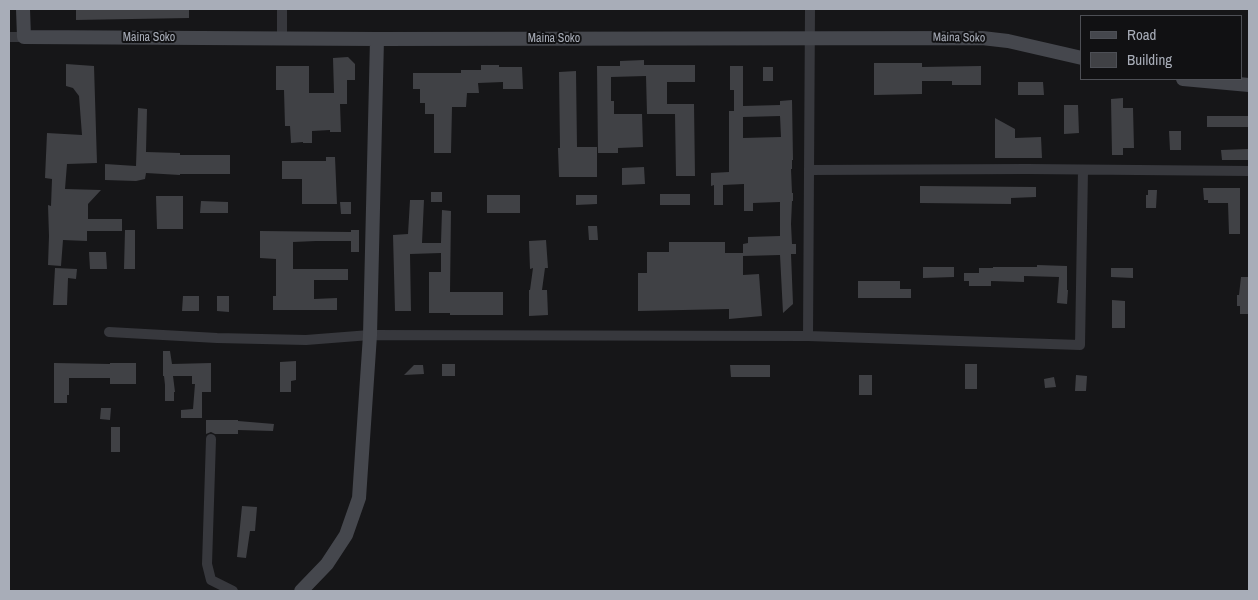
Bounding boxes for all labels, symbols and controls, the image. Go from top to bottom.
legend [1080,15,1243,80]
text: Road [1127,24,1156,45]
street label: Maina Soko [933,30,985,46]
street label: Maina Soko [123,31,175,45]
street label: Maina Soko [528,32,580,46]
text: Building [1127,49,1172,70]

